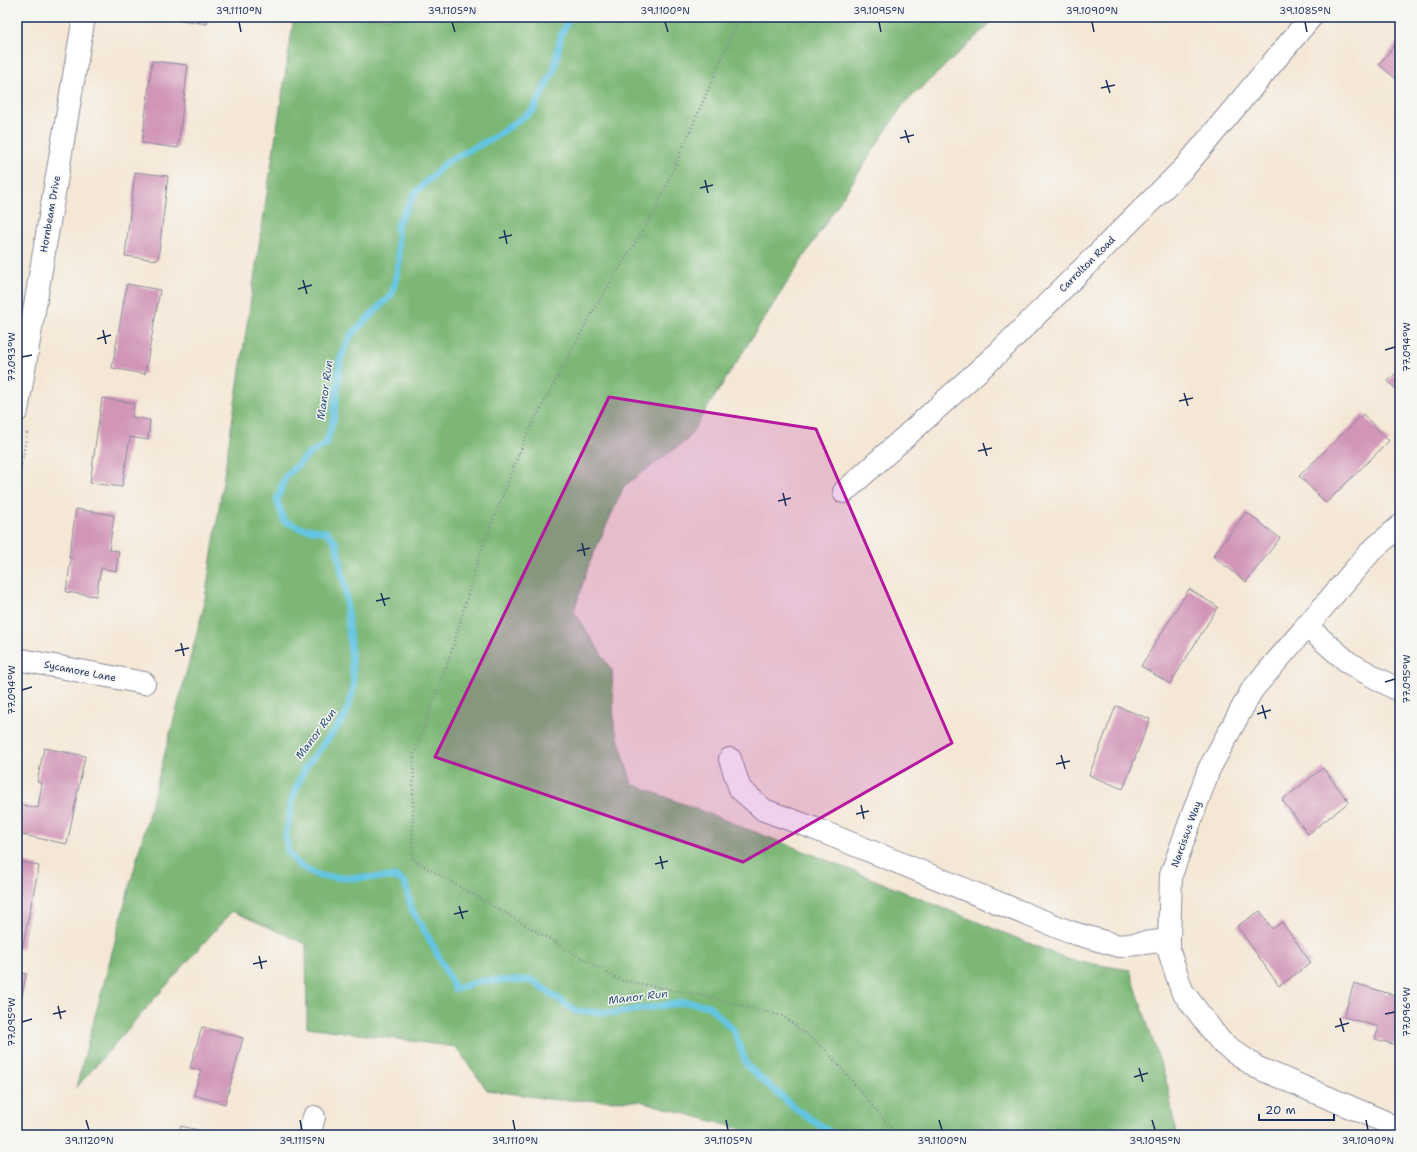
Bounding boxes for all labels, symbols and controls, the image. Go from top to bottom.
text: 39.1110°N [216,4,262,17]
text: 39.1105°N [428,4,476,17]
text: 39.1100°N [640,4,690,17]
text: 39.1095°N [853,4,905,17]
text: 39.1090°N [1066,4,1118,17]
text: 39.1085°N [1279,4,1331,17]
street label: Hornbeam Drive [37,174,63,253]
street label: Carrolton Road [1056,233,1118,295]
text: 77.094°W [1400,322,1413,372]
text: 77.093°W [5,332,18,382]
water label: Manor Run [313,359,337,421]
text: 77.095°W [1400,654,1413,704]
street label: Sycamore Lane [43,658,117,684]
text: 77.094°W [5,665,18,715]
water label: Manor Run [292,705,340,762]
street label: Narcissus Way [1168,799,1204,869]
water label: Manor Run [607,986,669,1008]
text: 77.096°W [1400,987,1413,1037]
text: 77.095°W [5,997,18,1047]
scale bar [1259,1096,1334,1122]
text: 20 m [1265,1102,1296,1118]
text: 39.1120°N [64,1134,114,1147]
text: 39.1115°N [279,1134,325,1147]
text: 39.1110°N [492,1134,538,1147]
text: 39.1105°N [704,1134,752,1147]
text: 39.1100°N [917,1134,967,1147]
text: 39.1095°N [1129,1134,1181,1147]
text: 39.1090°N [1342,1134,1394,1147]

